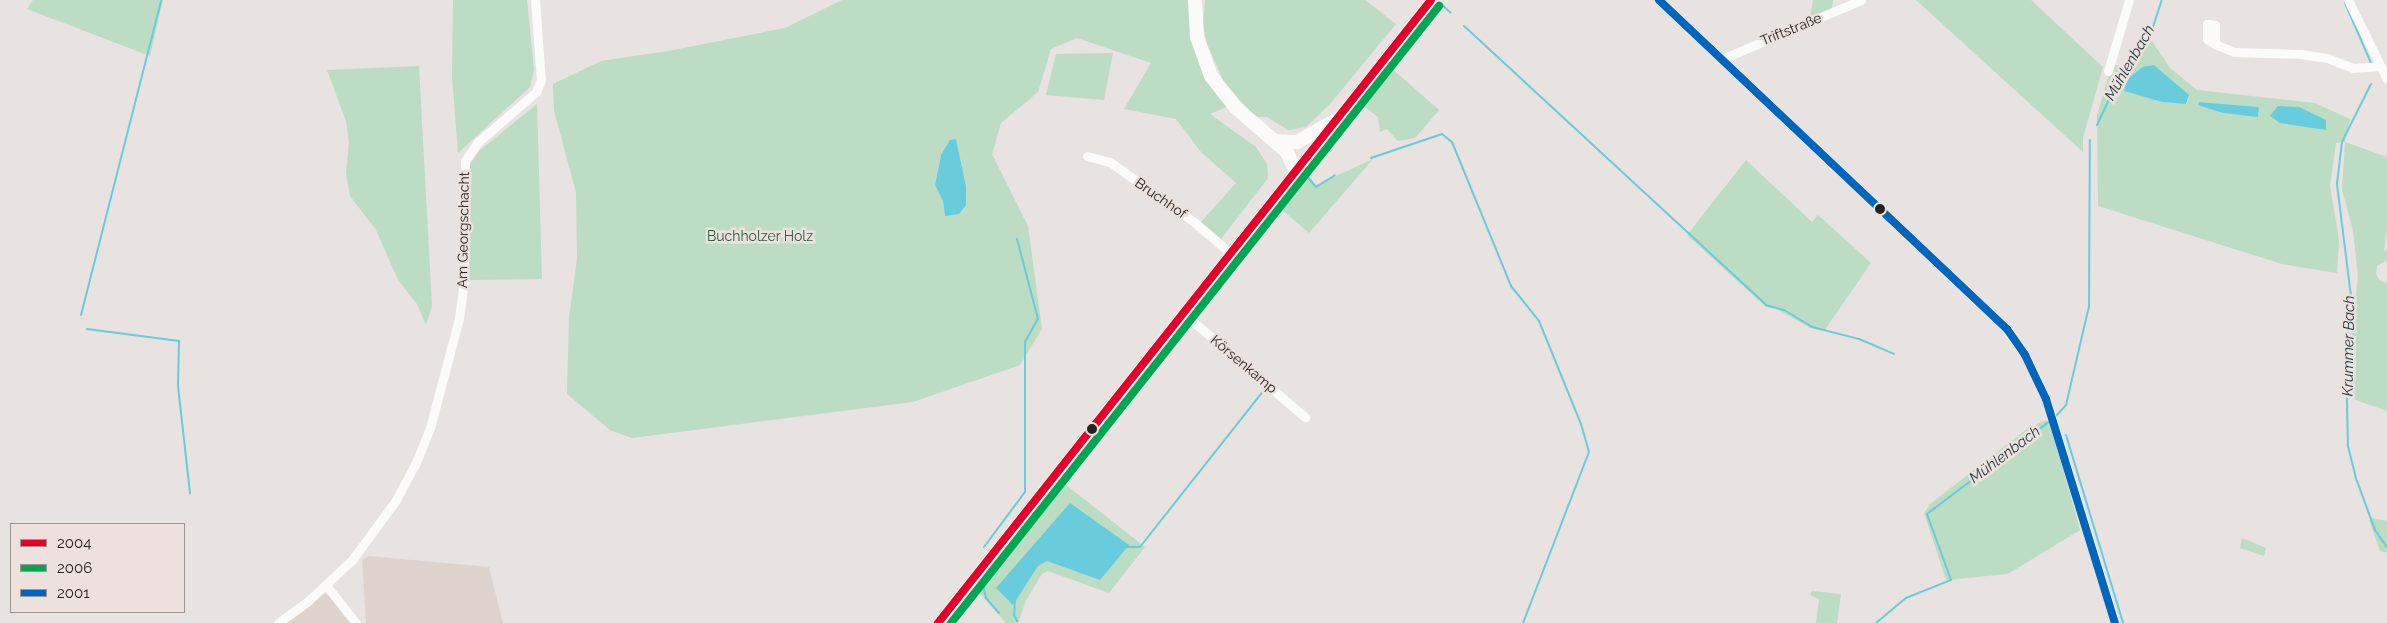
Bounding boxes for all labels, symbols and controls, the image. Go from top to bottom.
street label: Triftstraße [1758,9,1824,49]
water label: Mühlenbach [2101,22,2159,104]
street label: Am Georgschacht [454,172,472,288]
street label: Bruchhof [1132,174,1190,222]
unlabelled marker [1875,204,1885,214]
park label: Buchholzer Holz [707,228,813,244]
water label: Krummer Bach [2339,295,2359,397]
street label: Körsenkamp [1207,331,1281,397]
water label: Mühlenbach [1966,423,2044,487]
unlabelled marker [1087,424,1097,434]
legend [10,523,185,613]
text: 2004 [57,534,91,552]
text: 2006 [57,559,92,577]
text: 2001 [57,584,90,602]

